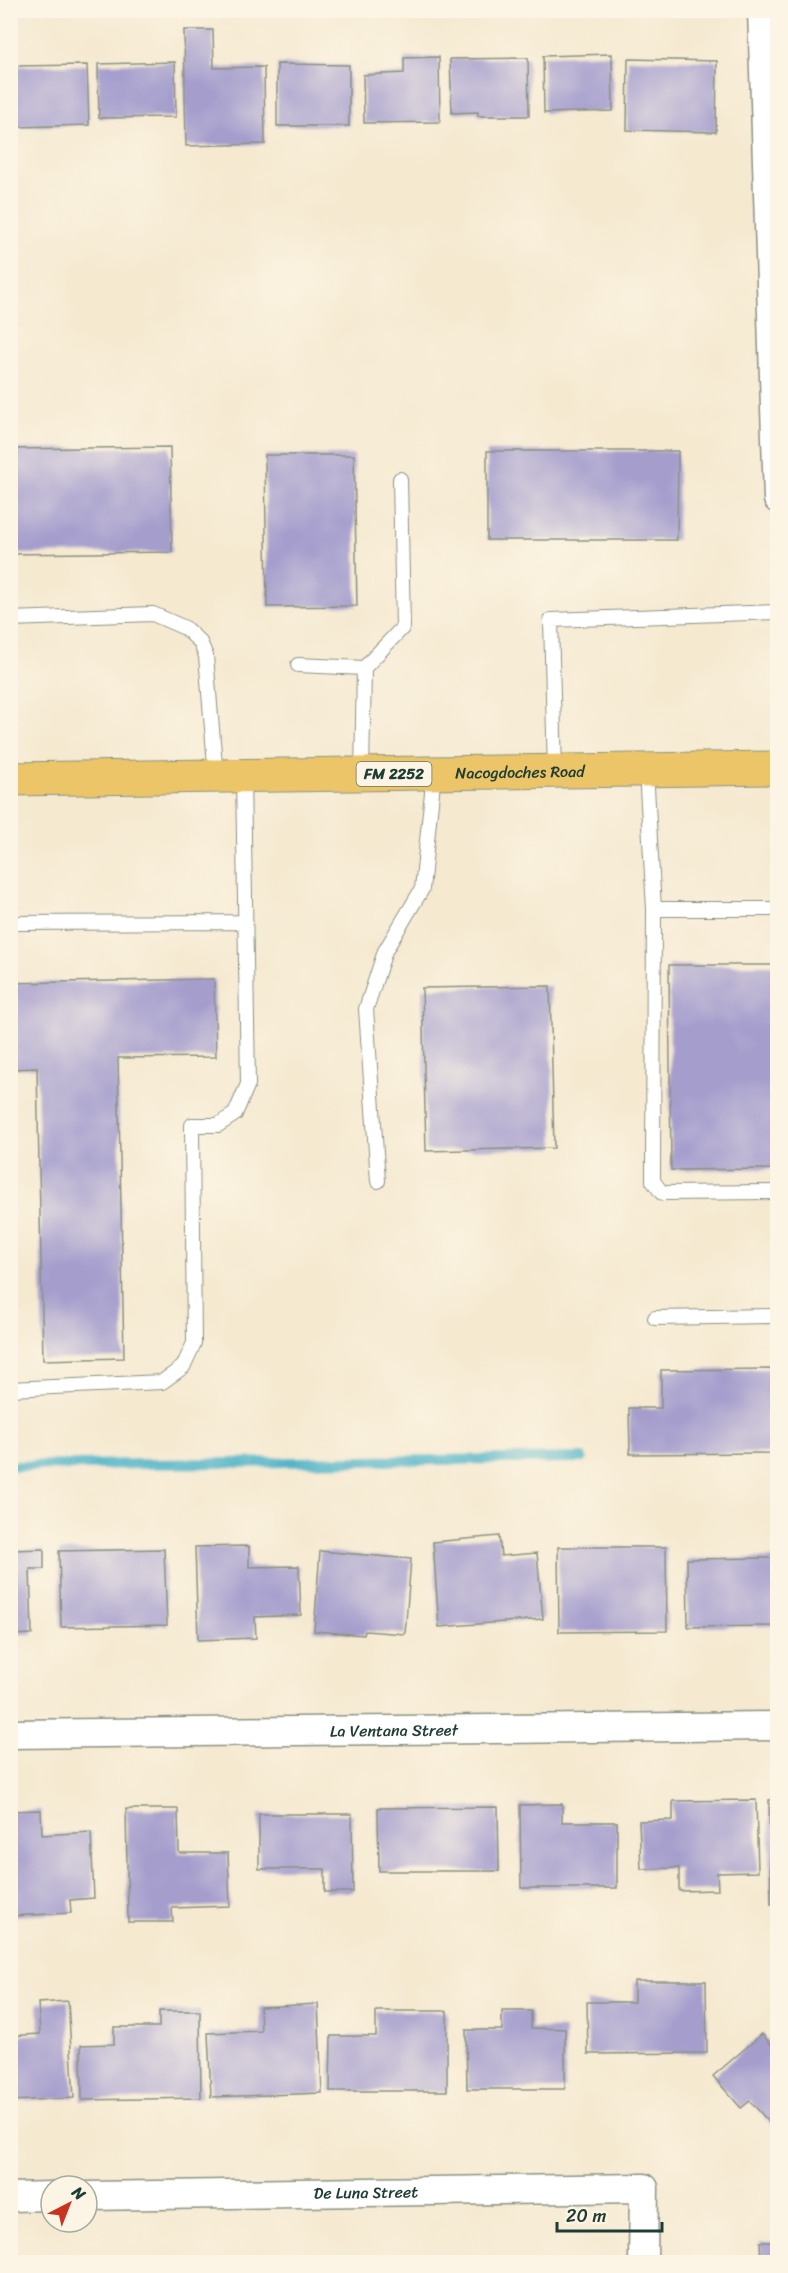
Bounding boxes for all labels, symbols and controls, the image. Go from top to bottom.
street label: Nacogdoches Road [455,756,586,787]
road number: FM 2252 [356,762,432,786]
street label: La Ventana Street [330,1715,459,1745]
north arrow [39,2174,99,2234]
street label: De Luna Street [314,2177,418,2207]
text: N [64,2178,93,2208]
scale bar [557,2195,662,2233]
text: 20 m [566,2200,606,2232]

